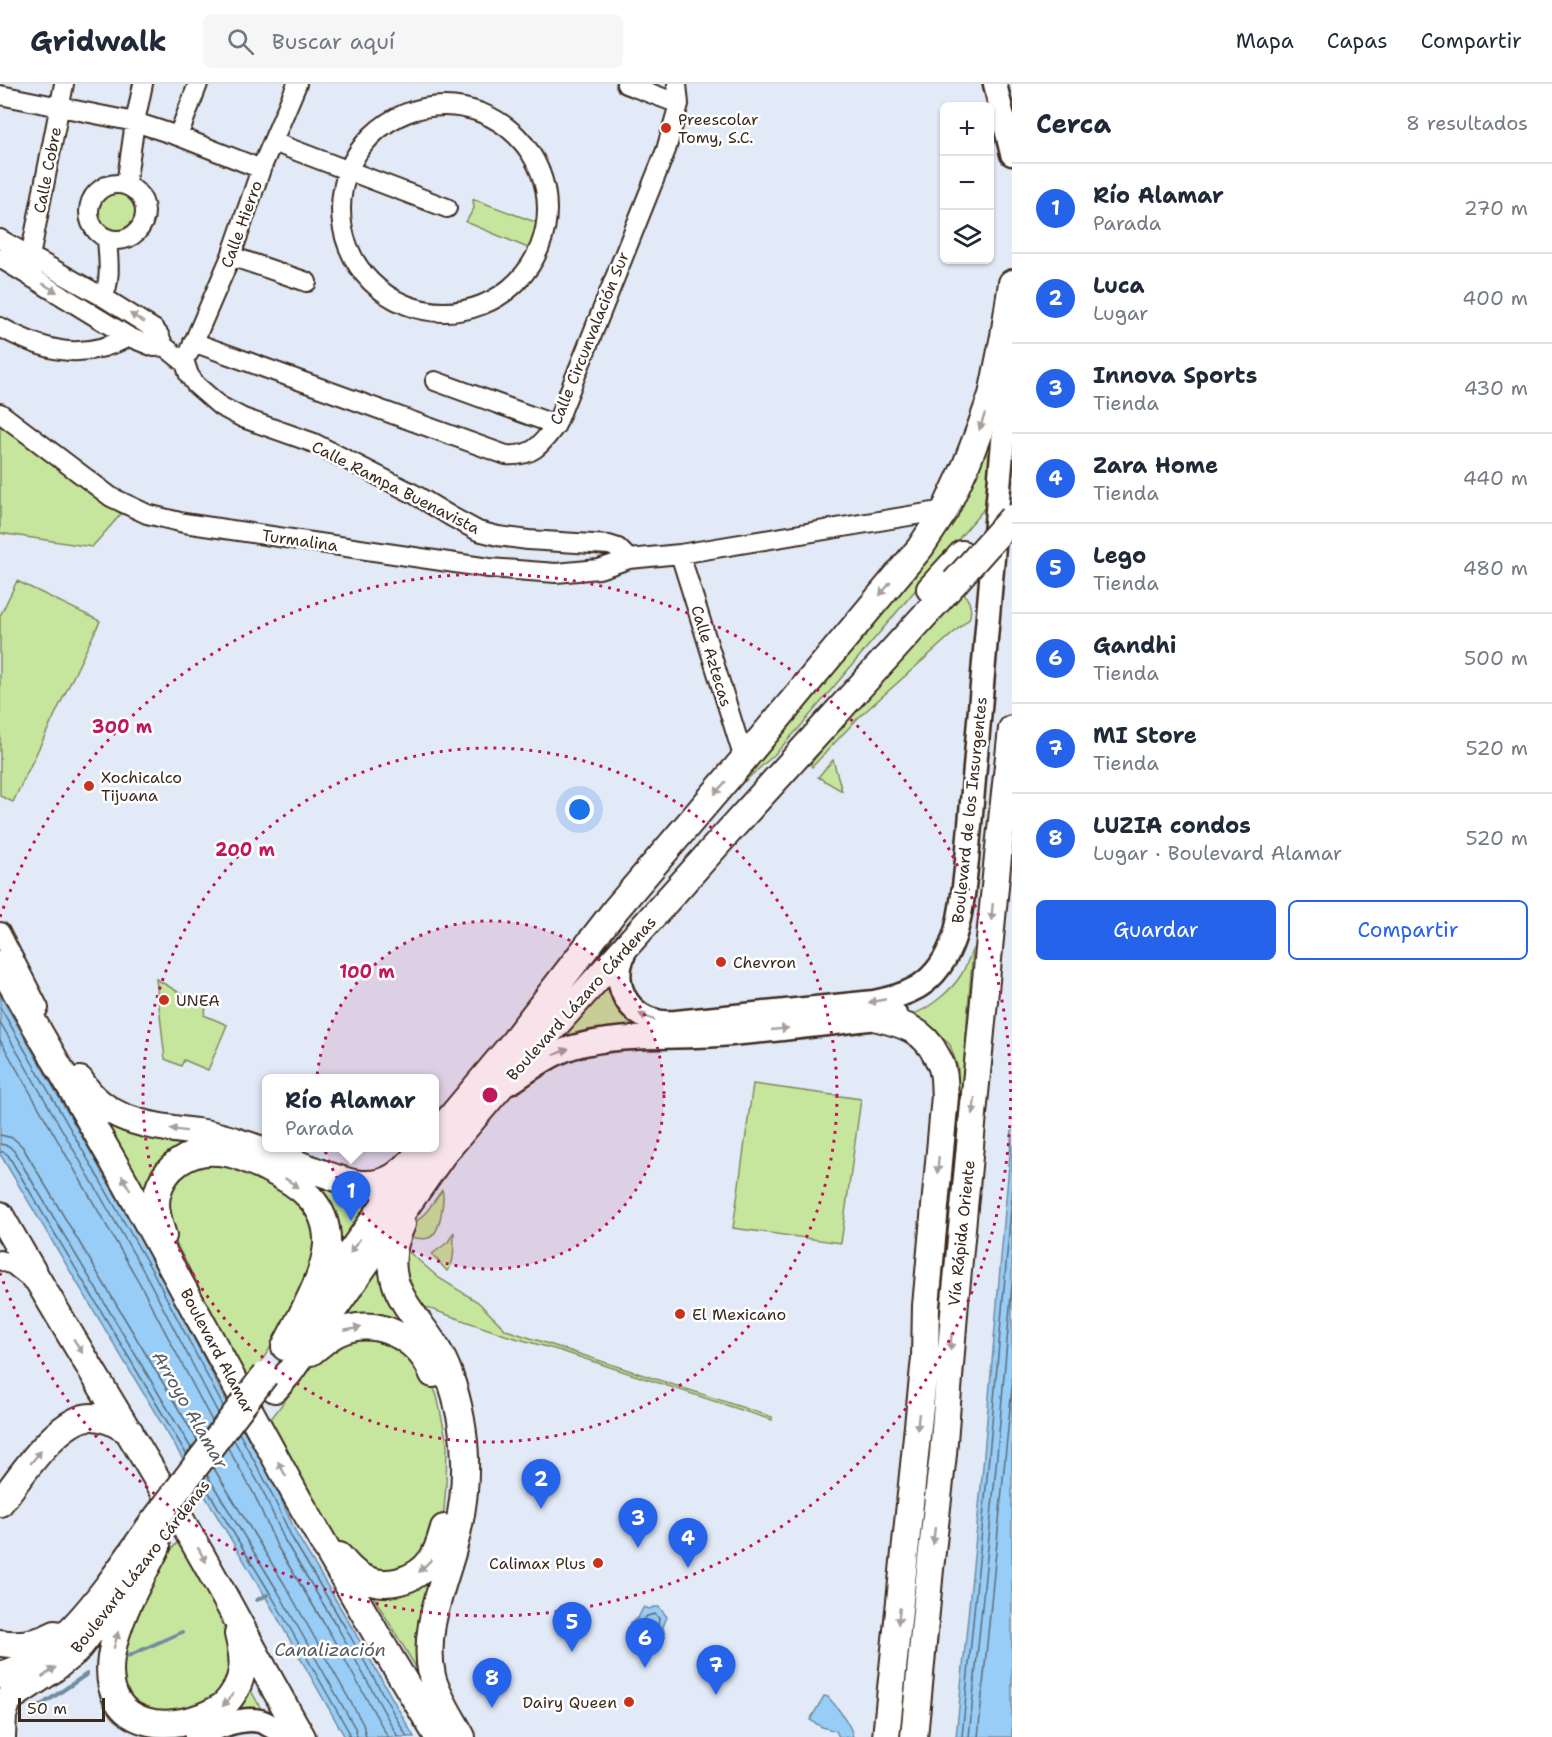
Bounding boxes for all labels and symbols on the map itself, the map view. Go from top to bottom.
place label: Preescolar Tomy, S.C. [678,109,759,148]
marker: Preescolar Tomy, S.C. [659,121,673,135]
street label: Calle Cobre [29,125,66,215]
street label: Calle Hierro [216,178,267,271]
street label: Calle Circunvalación Sur [545,248,634,428]
one-way arrow [42,283,58,294]
one-way arrow [129,313,145,324]
one-way arrow [977,413,987,431]
street label: Calle Rampa Buenavista [308,436,483,539]
street label: Turmalina [261,525,339,556]
one-way arrow [879,581,892,596]
street label: Calle Aztecas [686,603,737,709]
street label: Boulevard de los Insurgentes [947,696,992,924]
text: 300 m [92,715,153,739]
place label: Xochicalco Tijuana [101,767,182,806]
marker: Xochicalco Tijuana [82,779,96,793]
one-way arrow [714,780,727,795]
your location [565,795,594,824]
text: 200 m [215,838,276,862]
one-way arrow [987,903,997,922]
street label: Boulevard Lázaro Cárdenas [502,912,661,1085]
place label: Chevron [733,952,796,973]
marker: Chevron [714,955,728,969]
text: 100 m [339,960,395,984]
place label: UNEA [176,990,220,1011]
marker: UNEA [157,993,171,1007]
one-way arrow [867,997,886,1006]
one-way arrow [637,1012,655,1022]
one-way arrow [770,1024,789,1034]
one-way arrow [552,1047,570,1056]
centre of rings [480,1085,500,1105]
one-way arrow [969,1097,979,1116]
one-way arrow [169,1125,188,1135]
one-way arrow [933,1156,943,1175]
street label: Vía Rápida Oriente [943,1159,980,1307]
pin: 1 [332,1172,370,1221]
one-way arrow [121,1174,131,1191]
one-way arrow [284,1177,301,1188]
one-way arrow [349,1237,361,1253]
street label: Boulevard Alamar [176,1285,260,1418]
place label: El Mexicano [692,1304,786,1325]
marker: El Mexicano [673,1307,687,1321]
one-way arrow [344,1324,363,1333]
one-way arrow [946,1333,956,1352]
one-way arrow [72,1338,83,1354]
water label: Arroyo Alamar [147,1347,234,1474]
one-way arrow [913,1413,923,1432]
one-way arrow [30,1449,43,1465]
one-way arrow [277,1460,287,1477]
pin: 2 [522,1460,560,1509]
street label: Boulevard Lázaro Cárdenas [66,1475,215,1657]
pin: 3 [618,1498,658,1548]
pin: 4 [668,1518,708,1568]
one-way arrow [929,1527,938,1546]
one-way arrow [196,1547,206,1564]
place label: Calimax Plus [489,1553,586,1574]
marker: Calimax Plus [591,1556,605,1570]
one-way arrow [418,1558,432,1572]
pin: 5 [552,1602,592,1652]
one-way arrow [894,1607,904,1626]
pin: 6 [626,1618,664,1668]
one-way arrow [111,1631,121,1649]
water label: Canalización [274,1638,386,1662]
pin: 7 [696,1646,736,1695]
pin: 8 [472,1658,512,1708]
one-way arrow [40,1666,56,1678]
one-way arrow [221,1692,234,1708]
place label: Dairy Queen [523,1692,617,1713]
scale bar [18,1695,105,1722]
marker: Dairy Queen [622,1695,636,1709]

